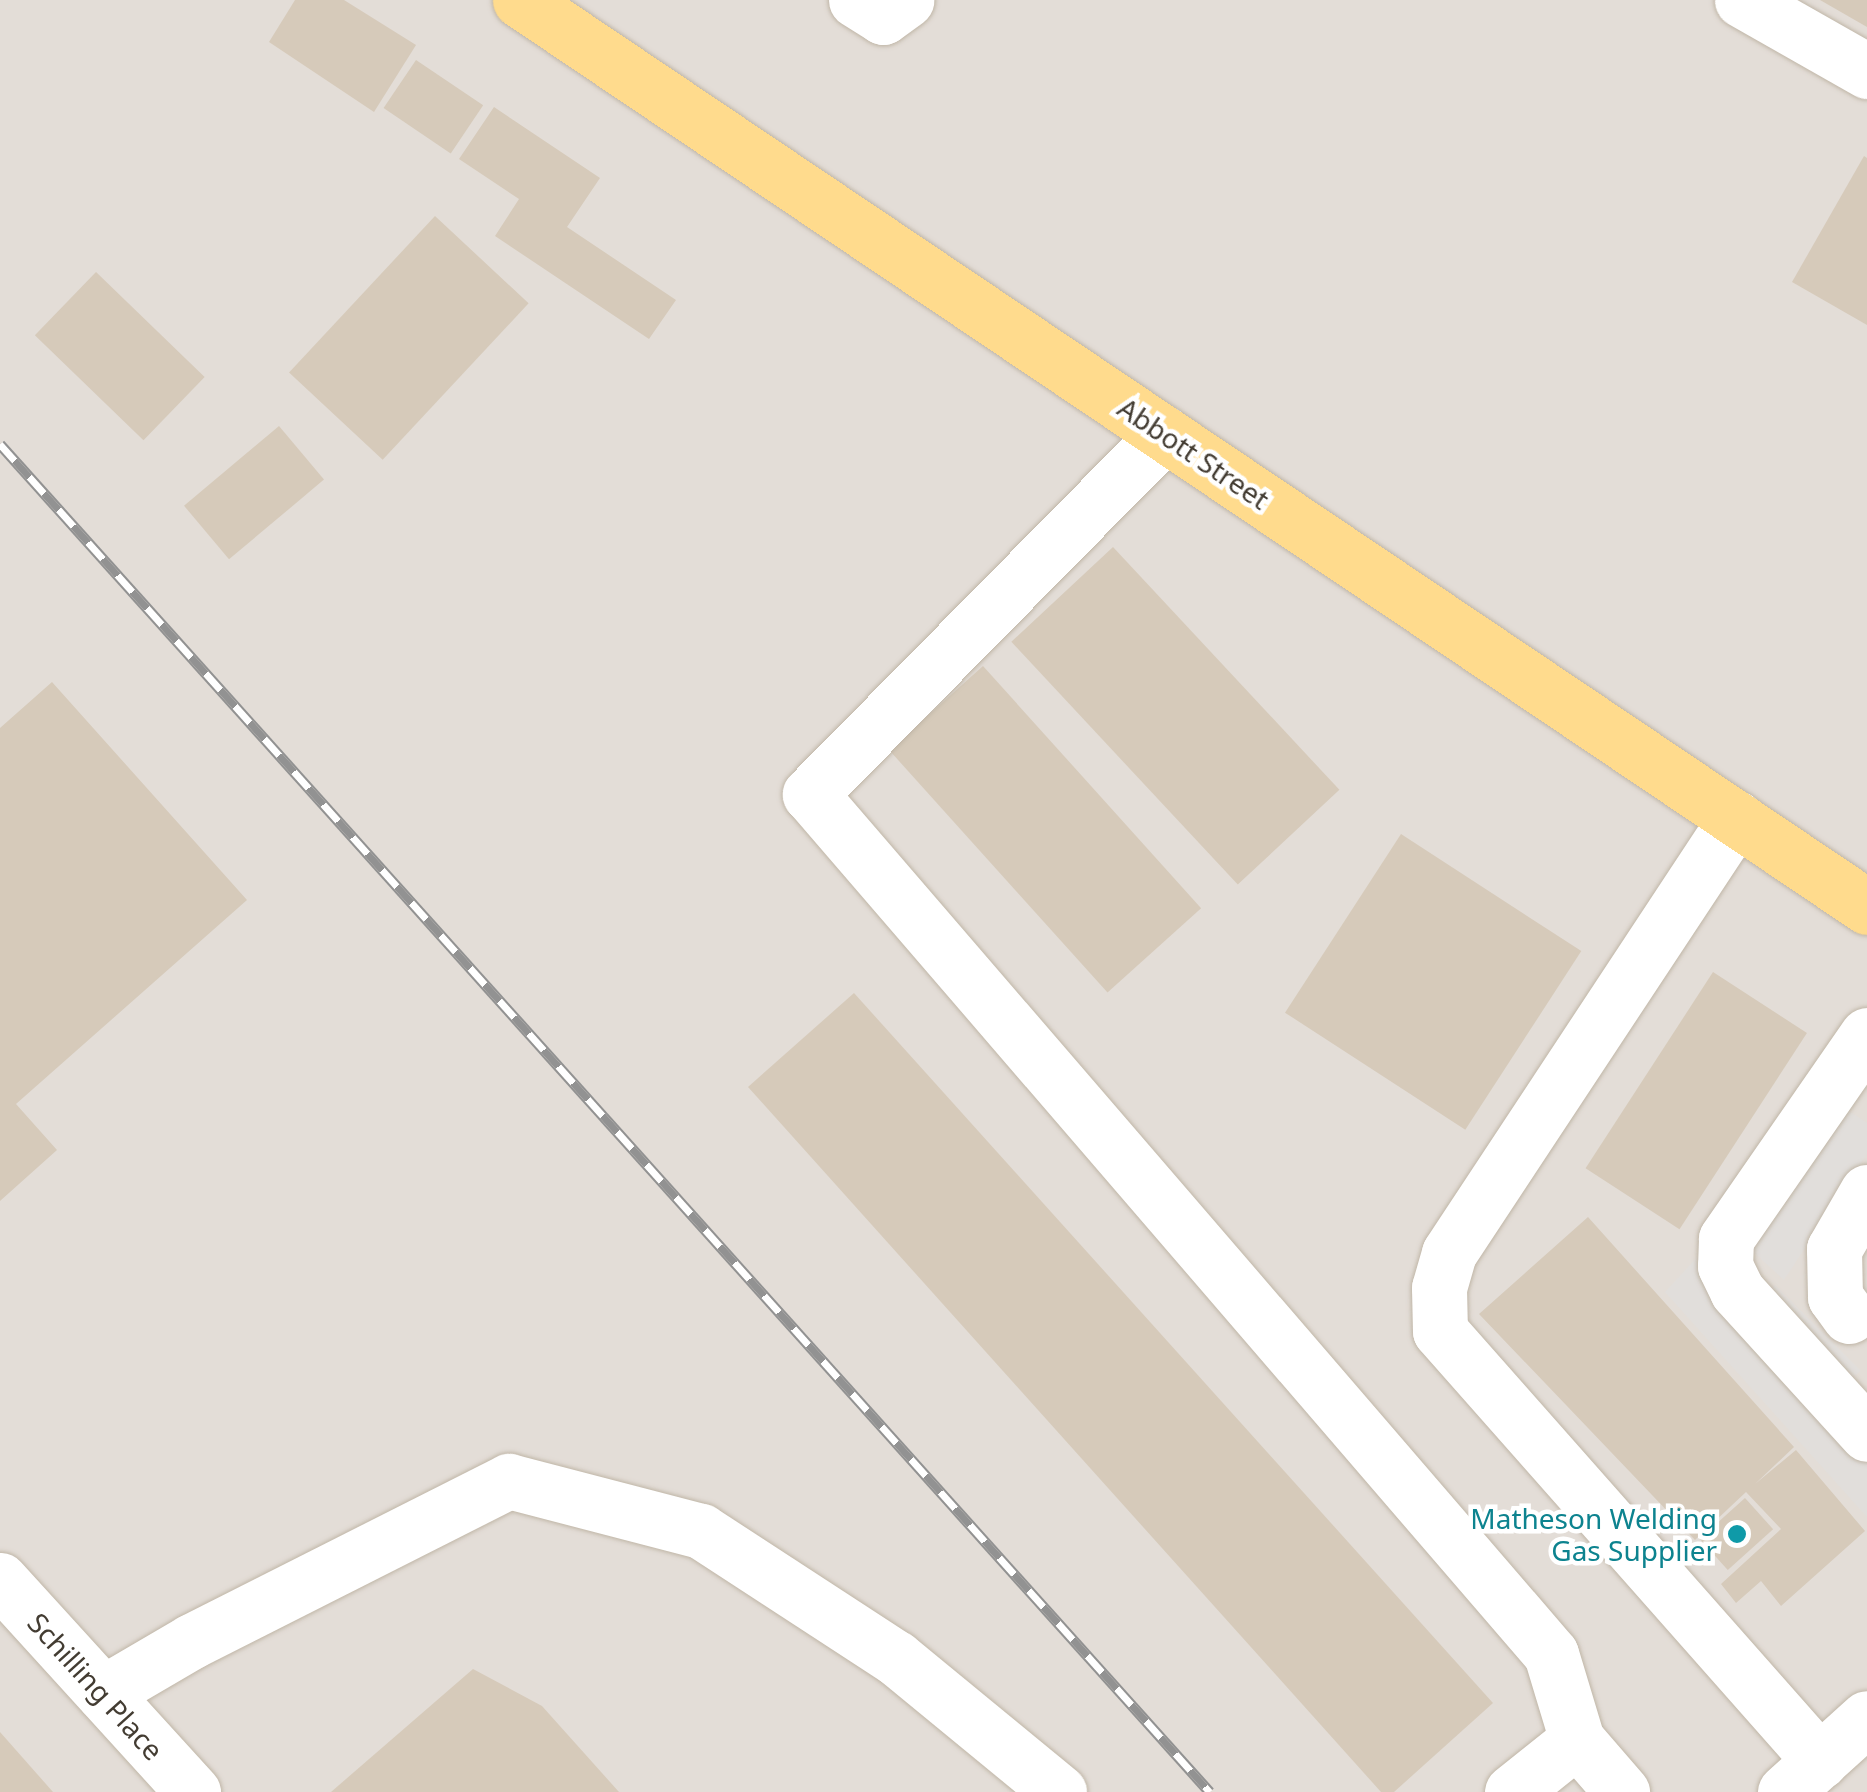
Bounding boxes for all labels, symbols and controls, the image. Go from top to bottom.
street label: Abbott Street [1112,390,1276,516]
place label: Matheson Welding Gas Supplier [1470,1501,1717,1567]
marker: Matheson Welding Gas Supplier [1726,1523,1748,1545]
street label: Schilling Place [21,1606,171,1766]

